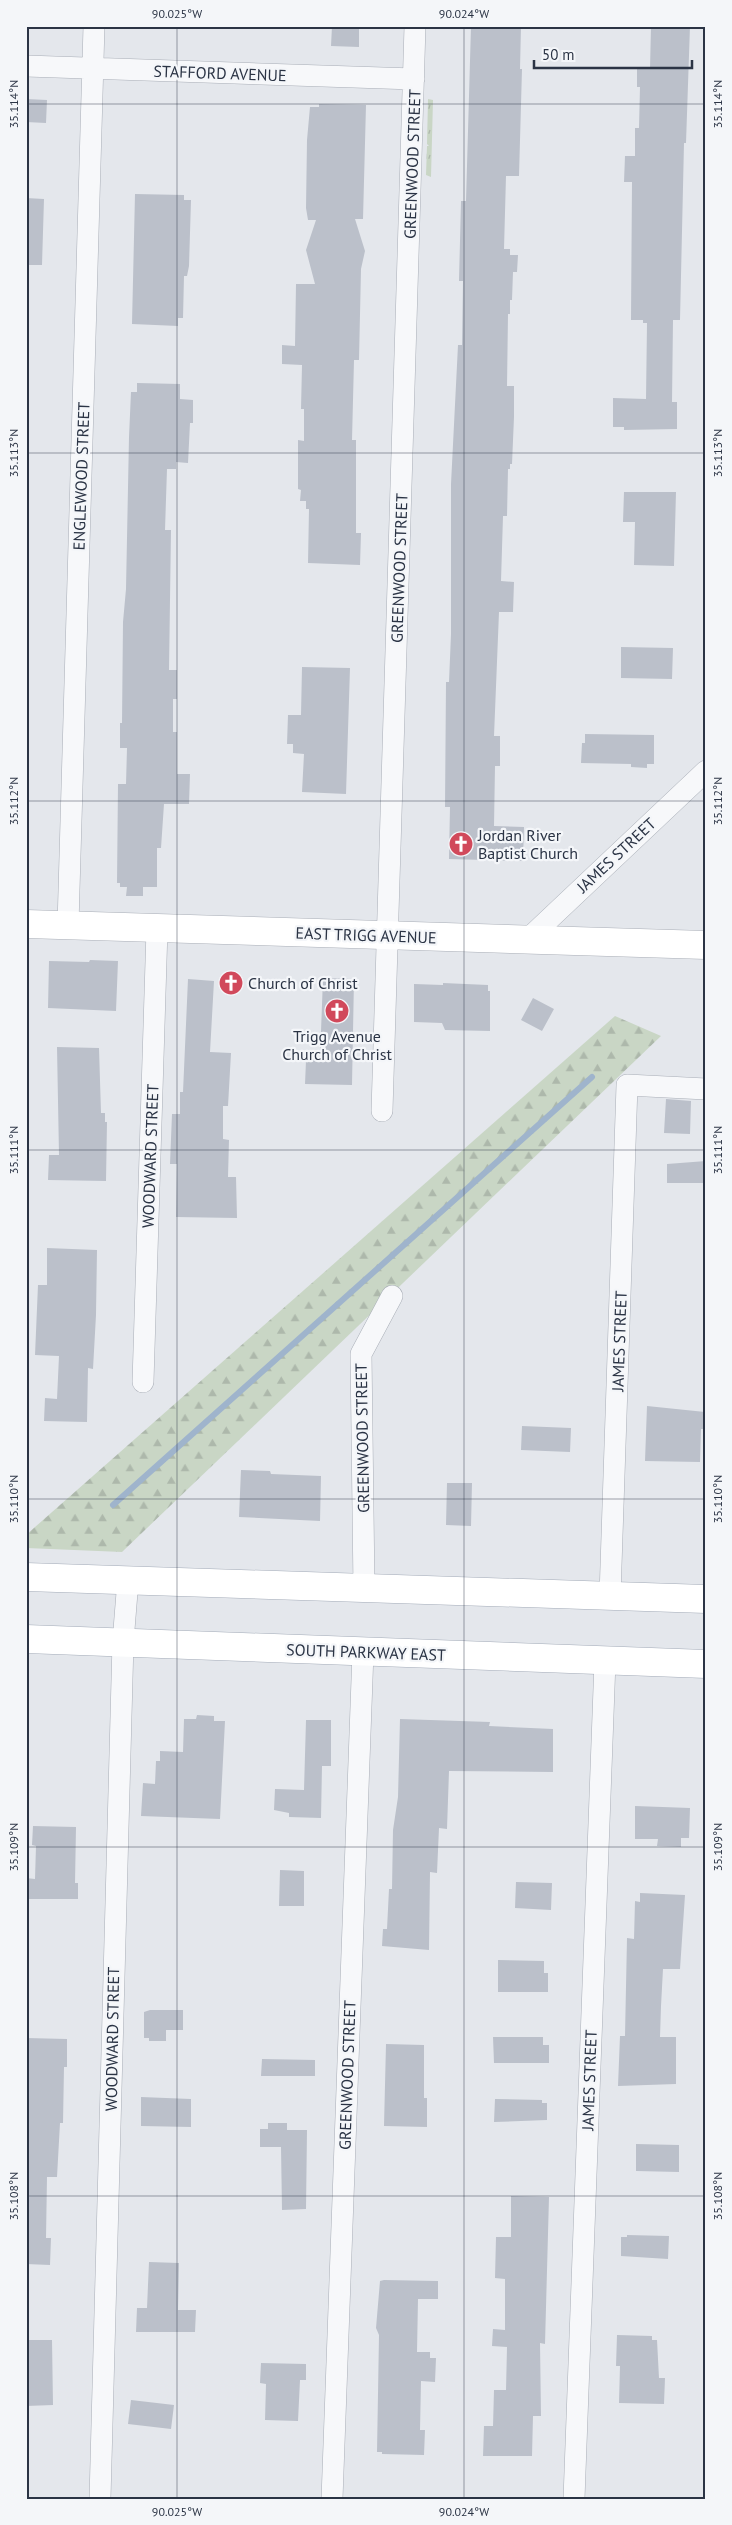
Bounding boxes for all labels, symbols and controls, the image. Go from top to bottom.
text: 90.025°W [152,6,202,21]
text: 90.024°W [439,6,489,21]
scale bar [534,38,692,70]
text: 50 m [542,45,575,64]
street label: STAFFORD AVENUE [153,61,287,85]
text: 35.114°N [6,80,21,128]
text: 35.114°N [710,80,725,128]
street label: GREENWOOD STREET [399,89,425,239]
street label: ENGLEWOOD STREET [68,401,94,551]
text: 35.113°N [6,429,21,477]
text: 35.113°N [710,429,725,477]
street label: GREENWOOD STREET [386,493,412,643]
text: 35.112°N [6,777,21,825]
text: 35.112°N [710,777,725,825]
street label: JAMES STREET [572,813,660,897]
place label: Jordan River Baptist Church [477,825,578,863]
church icon: Jordan River Baptist Church [448,831,474,857]
street label: EAST TRIGG AVENUE [295,923,437,947]
church icon: Church of Christ [218,970,244,996]
place label: Church of Christ [248,973,358,993]
church icon: Trigg Avenue Church of Christ [324,998,350,1024]
place label: Trigg Avenue Church of Christ [282,1026,392,1064]
street label: WOODWARD STREET [137,1083,163,1228]
text: 35.111°N [6,1126,21,1174]
text: 35.111°N [710,1126,725,1174]
street label: JAMES STREET [607,1290,631,1393]
street label: GREENWOOD STREET [351,1363,373,1513]
text: 35.110°N [6,1475,21,1523]
text: 35.110°N [710,1475,725,1523]
street label: SOUTH PARKWAY EAST [286,1639,446,1665]
text: 35.109°N [6,1823,21,1871]
text: 35.109°N [710,1823,725,1871]
street label: WOODWARD STREET [101,1967,123,2111]
street label: GREENWOOD STREET [334,2000,360,2150]
street label: JAMES STREET [577,2029,601,2132]
text: 35.108°N [6,2172,21,2220]
text: 35.108°N [710,2172,725,2220]
text: 90.025°W [152,2504,202,2519]
text: 90.024°W [439,2504,489,2519]

